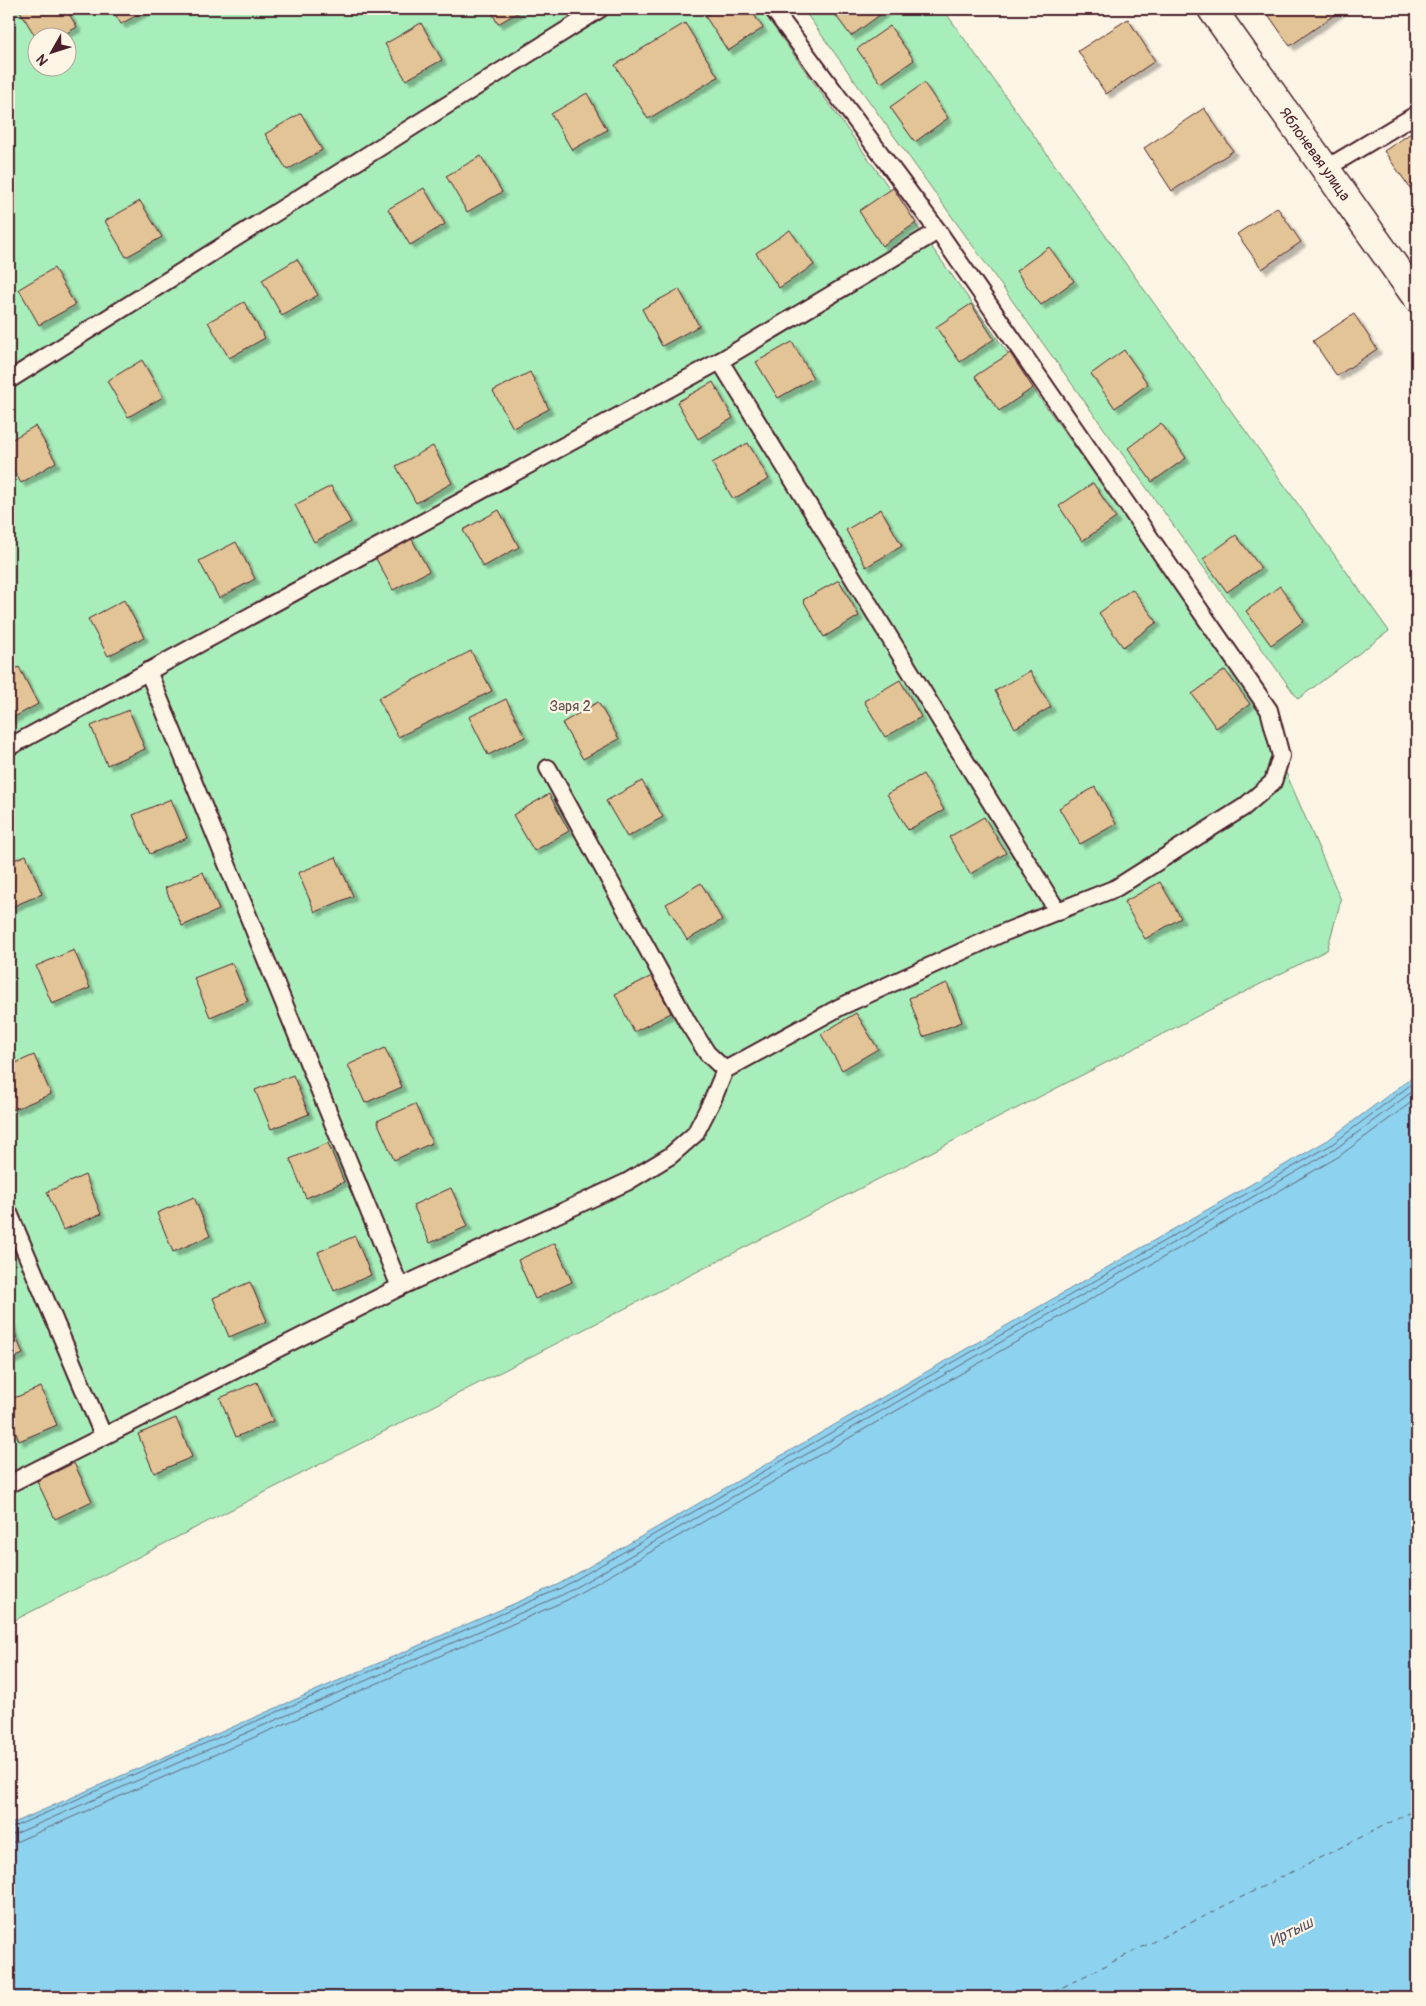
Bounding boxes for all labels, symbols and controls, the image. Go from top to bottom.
north arrow [28,28,78,78]
text: N [33,51,52,69]
street label: Яблоневая улица [1275,104,1355,205]
park label: Заря 2 [549,697,591,716]
water label: Иртыш [1266,1912,1318,1952]

